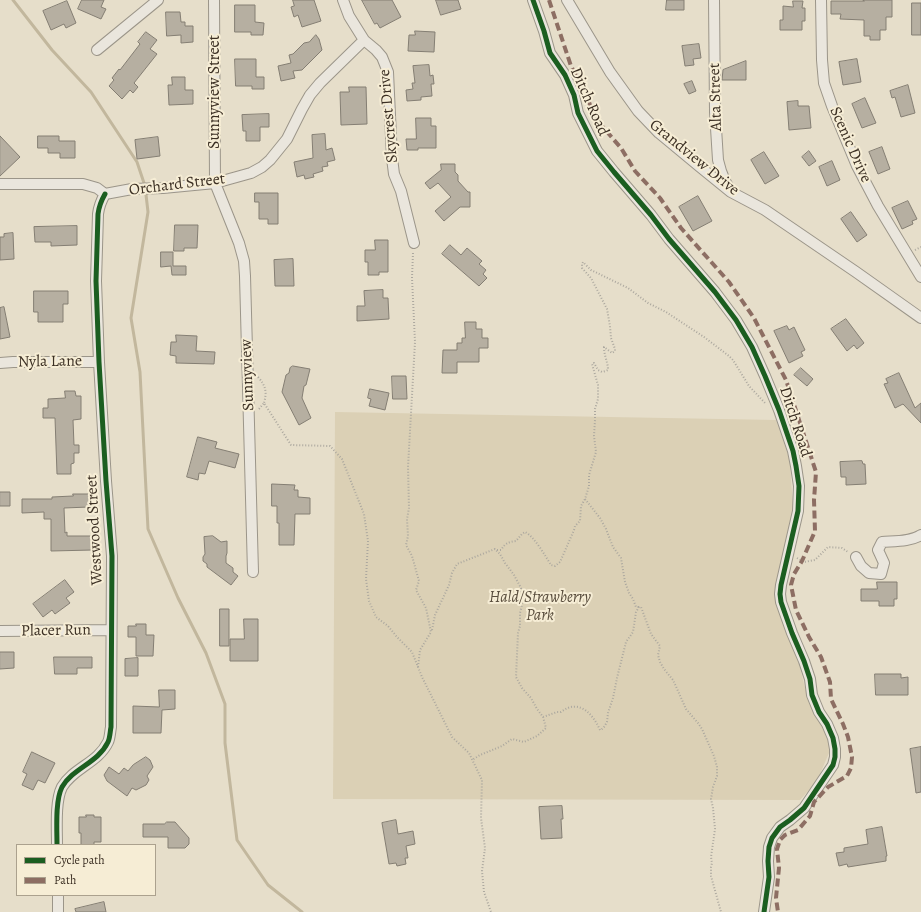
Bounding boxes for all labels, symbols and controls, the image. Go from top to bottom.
street label: Sunnyview Street [205,35,225,149]
street label: Alta Street [705,63,727,131]
street label: Ditch Road [565,65,613,139]
street label: Skycrest Drive [375,68,403,164]
street label: Scenic Drive [825,104,875,186]
street label: Grandview Drive [645,116,743,200]
street label: Orchard Street [128,170,226,200]
street label: Sunnyview [237,339,259,411]
street label: Nyla Lane [18,352,82,372]
street label: Ditch Road [775,384,815,460]
street label: Westwood Street [83,474,107,586]
park label: Hald/Strawberry Park [489,588,591,626]
street label: Placer Run [21,621,91,641]
legend [16,844,156,896]
text: Cycle path [54,852,105,868]
text: Path [54,872,76,888]

